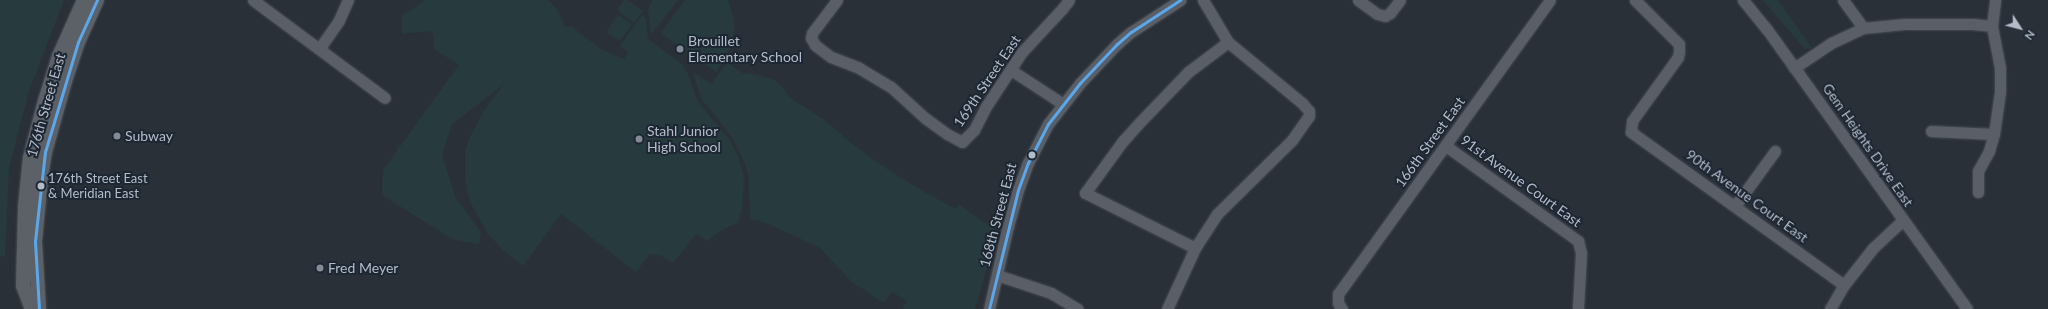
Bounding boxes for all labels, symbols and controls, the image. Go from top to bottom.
north arrow [2000,8,2040,48]
text: N [2022,28,2038,43]
street label: 169th Street East [950,32,1024,130]
place label: Brouillet Elementary School [688,33,802,66]
marker: Brouillet Elementary School [675,44,685,54]
street label: 176th Street East [23,51,69,159]
street label: Gem Heights Drive East [1819,80,1917,210]
street label: 166th Street East [1392,94,1468,190]
place label: Stahl Junior High School [647,123,721,156]
place label: Subway [125,128,173,144]
marker: Subway [112,131,122,141]
street label: 91st Avenue Court East [1457,131,1585,231]
marker: Stahl Junior High School [634,134,644,144]
street label: 90th Avenue Court East [1682,146,1812,246]
unlabelled marker [1027,150,1037,160]
street label: 168th Street East [976,161,1020,269]
place label: 176th Street East & Meridian East [48,171,148,202]
marker: 176th Street East & Meridian East [36,181,46,191]
place label: Fred Meyer [328,260,398,276]
marker: Fred Meyer [315,263,325,273]

